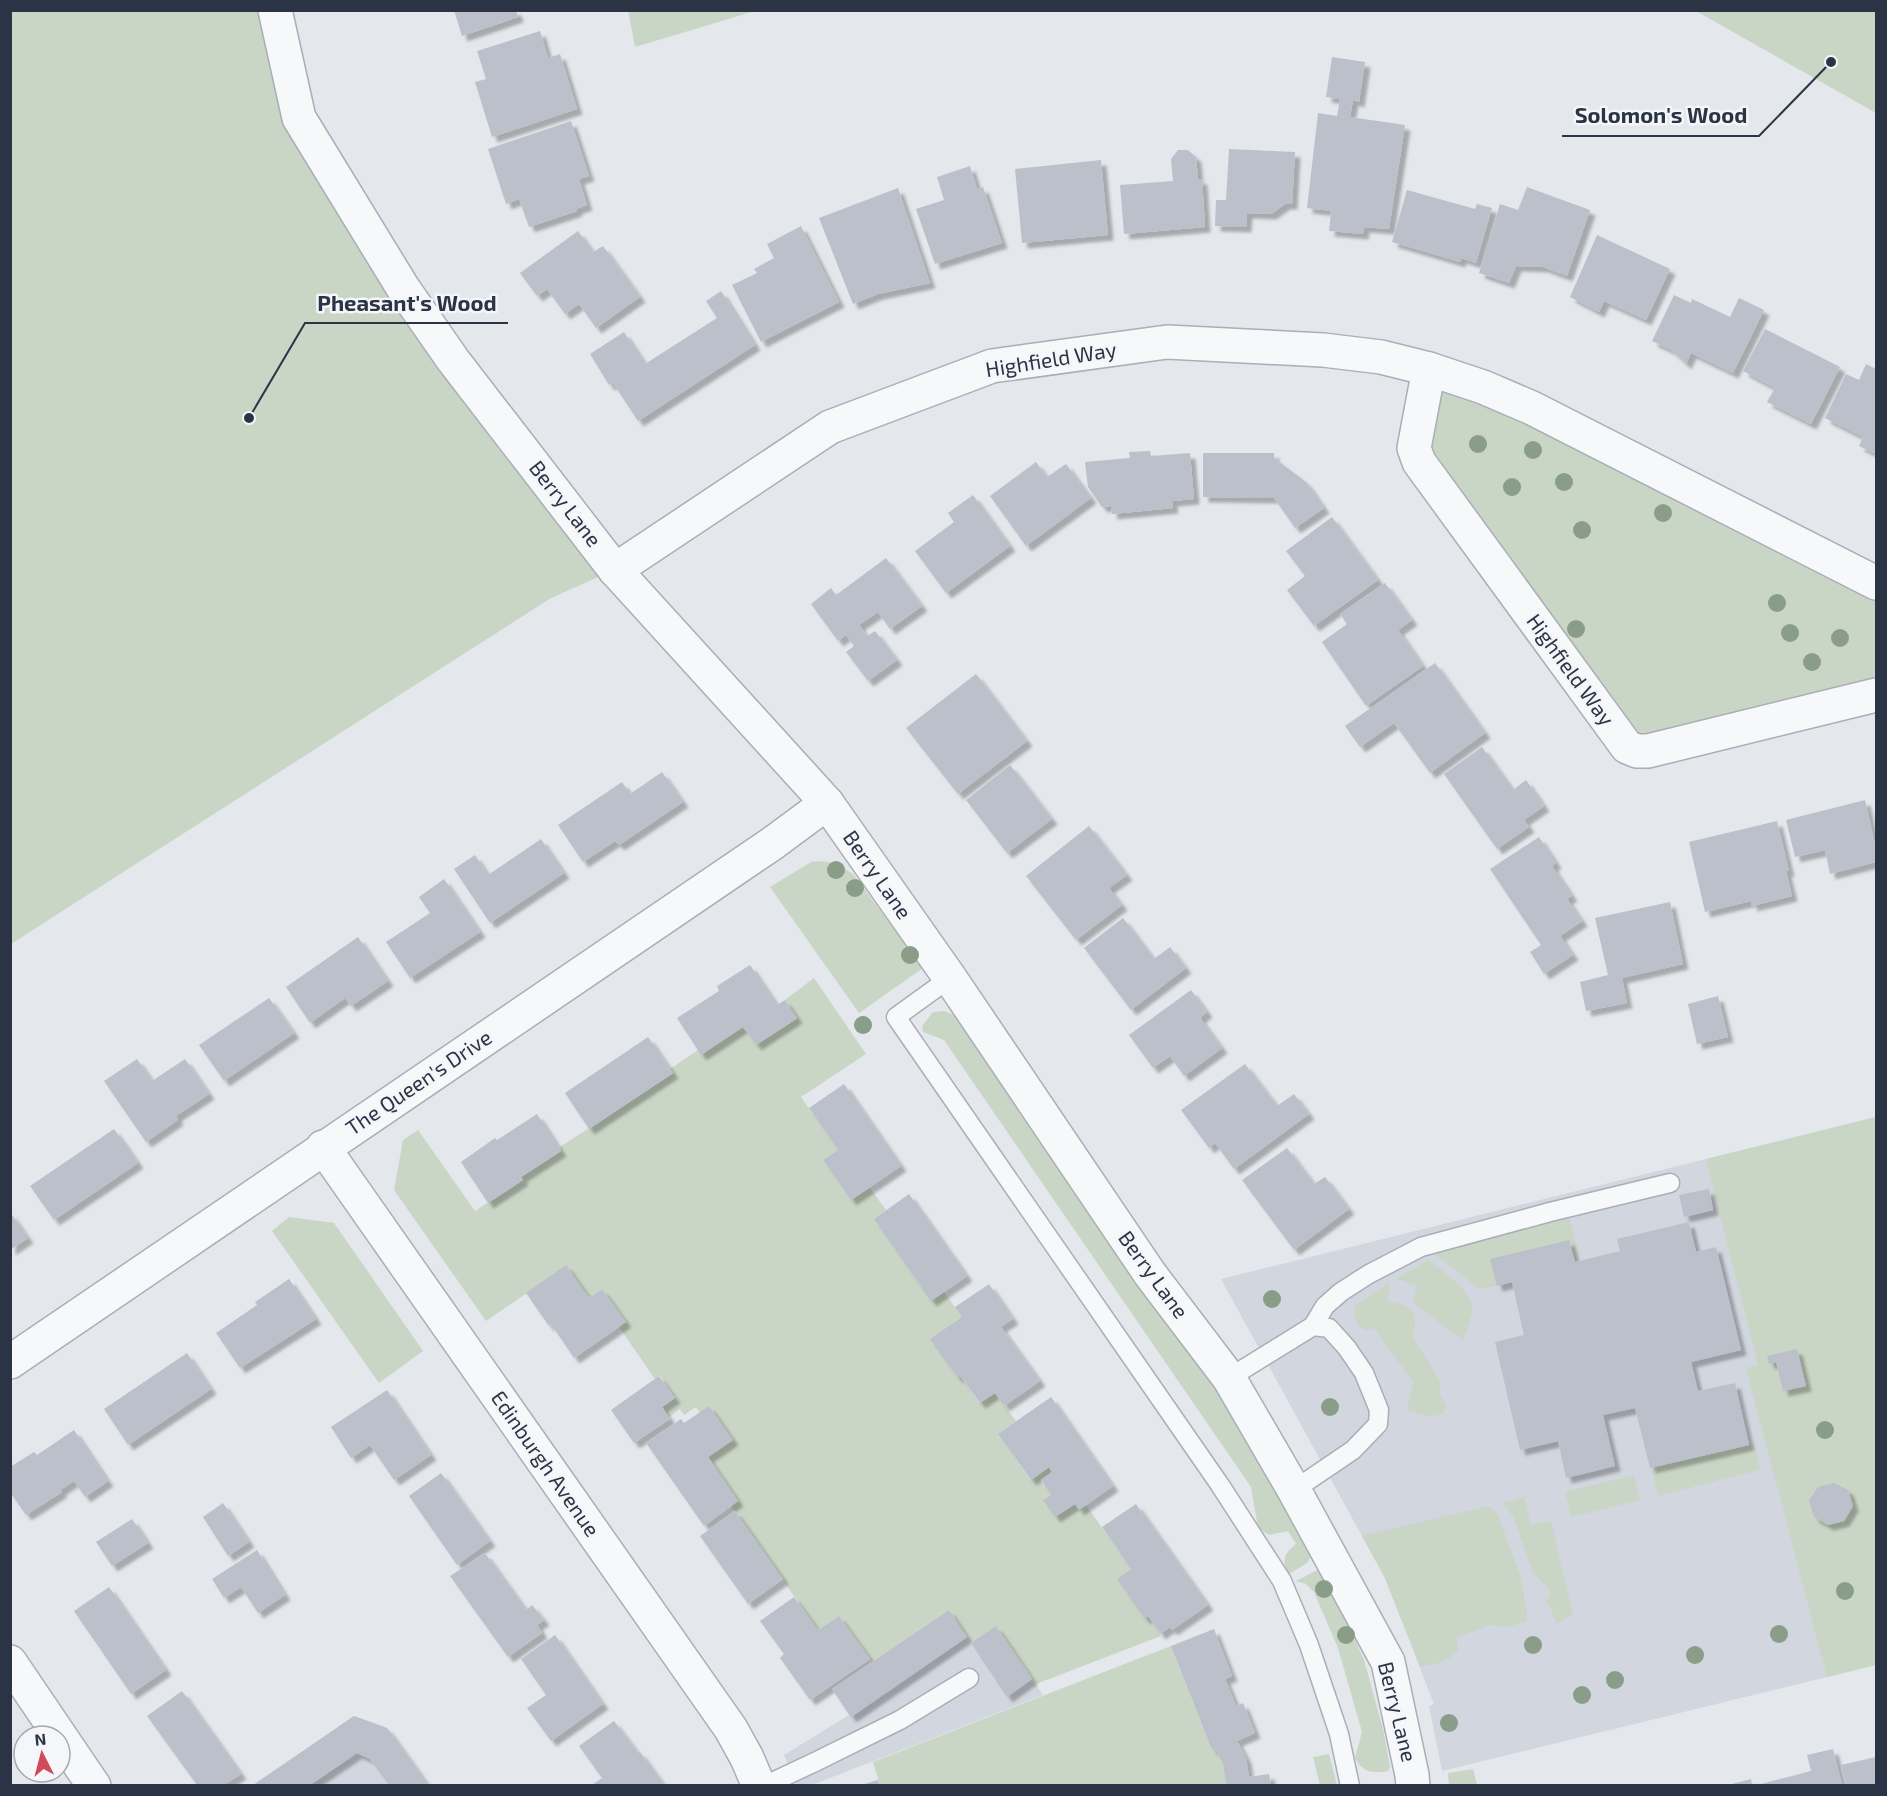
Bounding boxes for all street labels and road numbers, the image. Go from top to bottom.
street label: Highfield Way [984,336,1118,381]
street label: Berry Lane [525,455,608,551]
street label: Highfield Way [1522,608,1620,730]
street label: Berry Lane [839,825,918,923]
street label: The Queen's Drive [340,1024,496,1141]
street label: Berry Lane [1114,1225,1194,1323]
street label: Edinburgh Avenue [487,1386,606,1541]
street label: Berry Lane [1374,1659,1423,1764]

